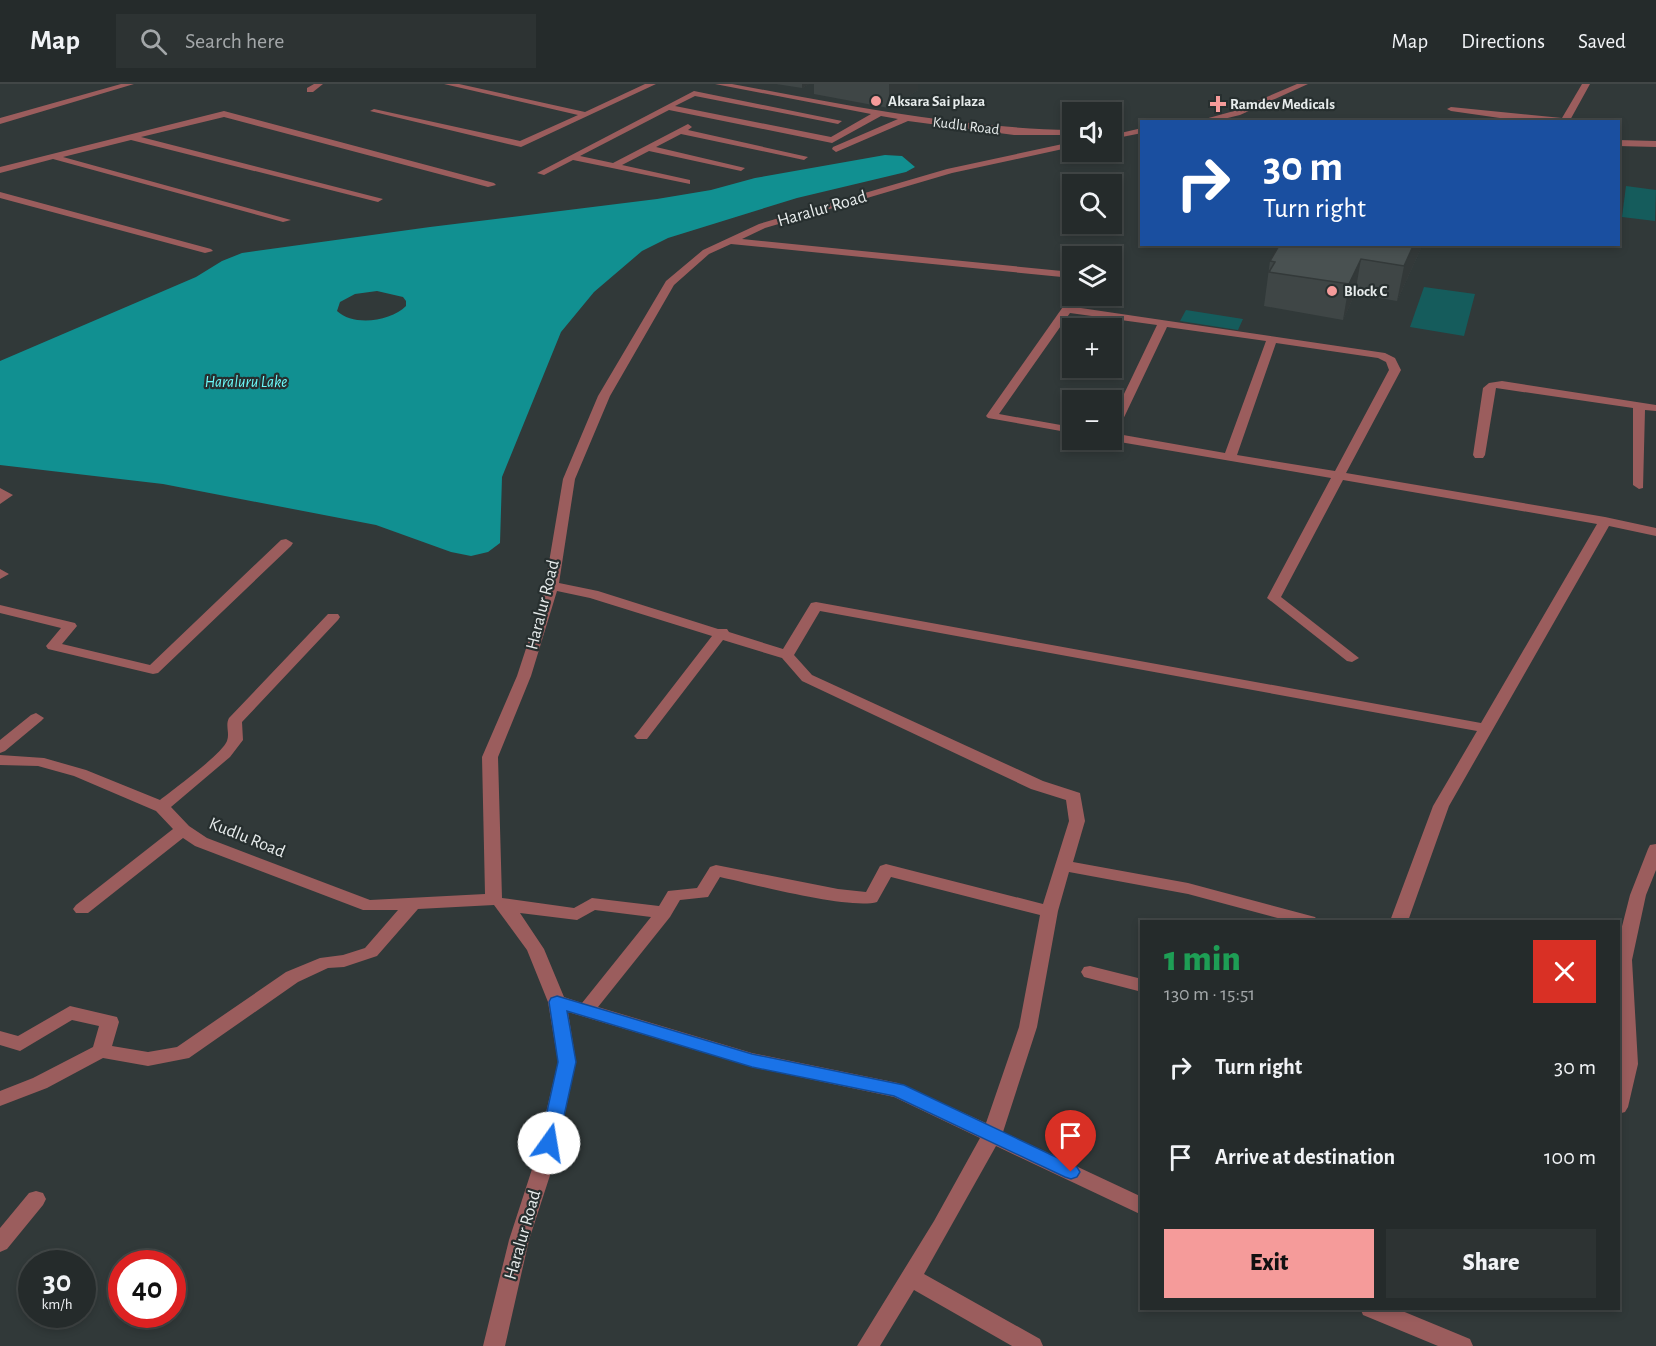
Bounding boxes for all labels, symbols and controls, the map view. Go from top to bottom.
search box [116,14,536,68]
icon: search [137,25,170,58]
text: Map [30,27,80,55]
text: Search here [185,30,284,52]
text: Map [1392,31,1428,52]
text: Directions [1461,31,1545,52]
text: Saved [1578,31,1626,52]
marker: Aksara Sai plaza [869,94,883,108]
place label: Aksara Sai plaza [888,94,985,109]
marker: Ramdev Medicals [1211,97,1225,111]
place label: Ramdev Medicals [1230,97,1335,112]
map controls [1062,102,1122,450]
button: sound [1062,102,1122,162]
street label: Kudlu Road [932,114,1000,138]
icon: right [1164,144,1242,222]
text: 30 m [1263,146,1343,188]
button: search [1062,174,1122,234]
street label: Haralur Road [775,188,869,230]
text: Turn right [1263,195,1366,222]
button: layers [1062,246,1122,306]
marker: Block C [1325,284,1339,298]
place label: Block C [1344,284,1387,299]
button: + [1062,318,1122,378]
water label: Haraluru Lake [205,374,287,390]
button: − [1062,390,1122,450]
street label: Haralur Road [523,558,563,652]
street label: Kudlu Road [206,815,288,861]
button: close [1533,940,1596,1003]
text: 1 min [1164,941,1241,977]
text: 130 m · 15:51 [1164,984,1255,1004]
icon: right [1164,1051,1197,1084]
text: Turn right [1215,1056,1302,1078]
text: 30 m [1554,1056,1596,1078]
pin [1045,1110,1096,1172]
position arrow [517,1111,581,1175]
icon: arrive [1054,1119,1087,1152]
icon: arrive [1164,1141,1197,1174]
text: Arrive at destination [1215,1146,1395,1168]
text: 100 m [1544,1146,1596,1168]
street label: Haralur Road [502,1188,544,1282]
button: Exit [1164,1229,1374,1298]
button: Share [1386,1229,1596,1298]
speed limit sign: 40 [108,1250,186,1328]
text: 30 [43,1267,71,1297]
text: km/h [42,1297,72,1312]

